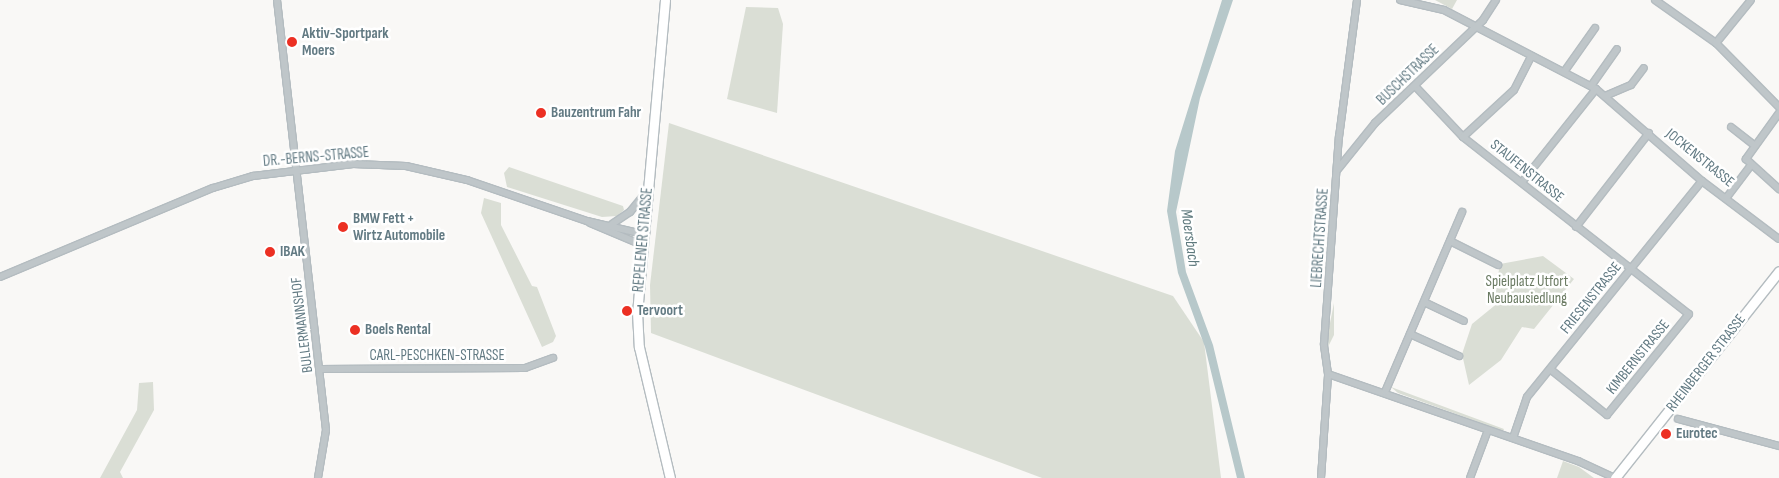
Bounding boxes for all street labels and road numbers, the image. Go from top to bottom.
street label: BUSCHSTRASSE [1373,41,1443,109]
street label: JOCKENSTRASSE [1662,125,1738,191]
street label: STAUFENSTRASSE [1486,136,1568,206]
street label: DR.-BERNS-STRASSE [262,143,370,171]
street label: REPELENER STRASSE [629,187,657,293]
street label: LIEBRECHTSTRASSE [1308,188,1332,288]
street label: FRIESENSTRASSE [1557,259,1625,337]
street label: BULLERMANNSHOF [287,276,317,374]
street label: RHEINBERGER STRASSE [1662,311,1750,415]
street label: KIMBERNSTRASSE [1603,316,1673,398]
street label: CARL-PESCHKEN-STRASSE [369,347,505,365]

